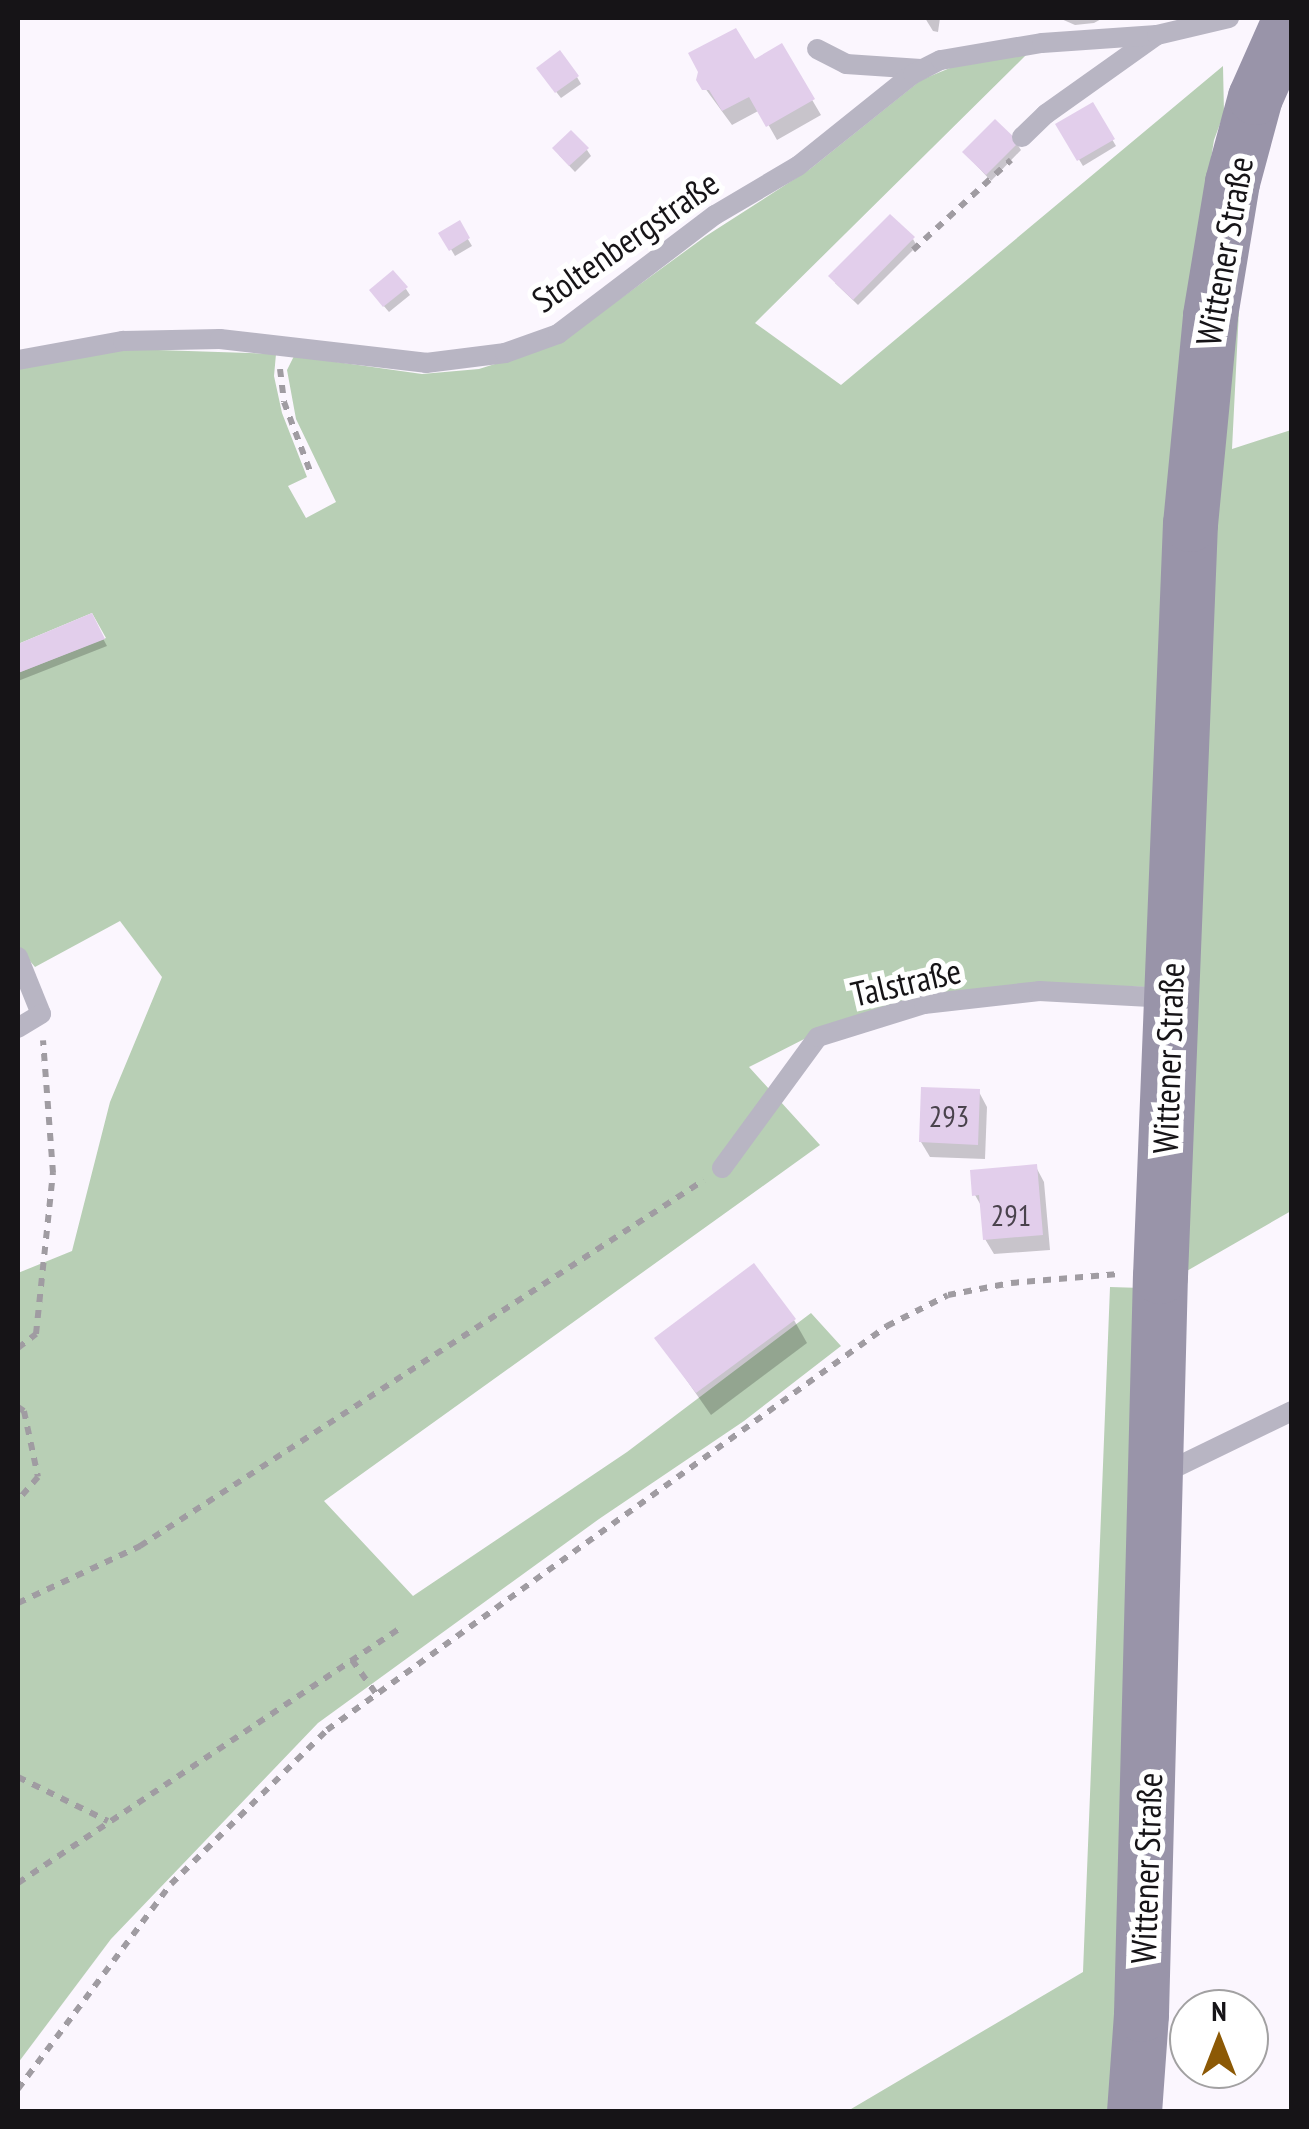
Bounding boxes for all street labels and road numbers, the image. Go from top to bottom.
street label: Wittener Straße [1187,153,1261,349]
street label: Stoltenbergstraße [524,161,726,321]
street label: Talstraße [847,949,965,1015]
street label: Wittener Straße [1144,962,1192,1154]
street label: Wittener Straße [1122,1772,1170,1964]

